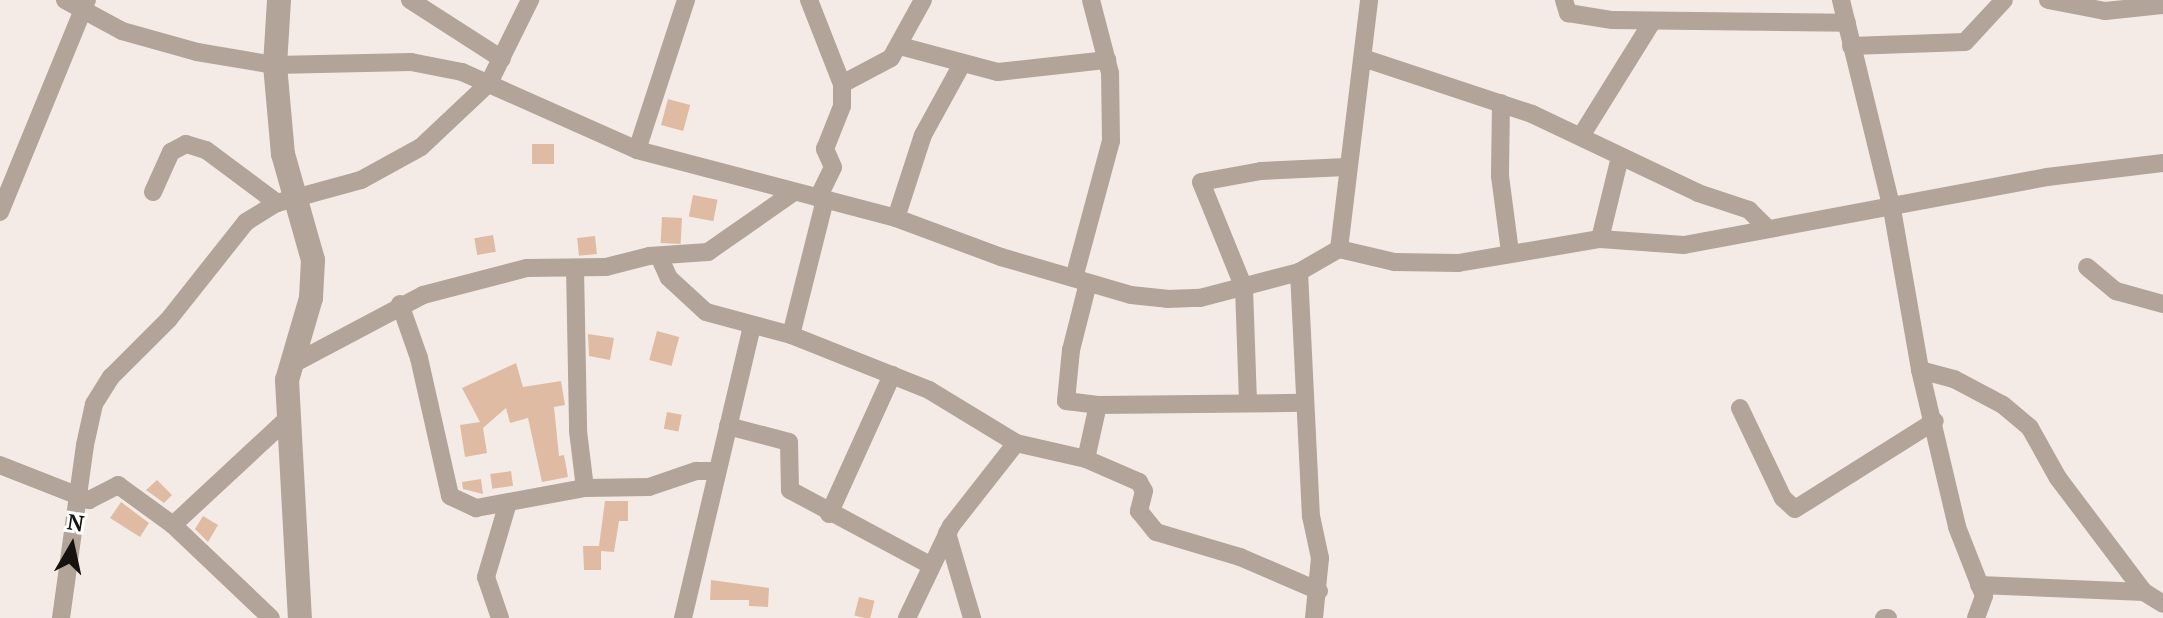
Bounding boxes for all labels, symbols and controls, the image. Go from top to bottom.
north arrow [32,506,112,586]
text: N [65,506,86,537]

